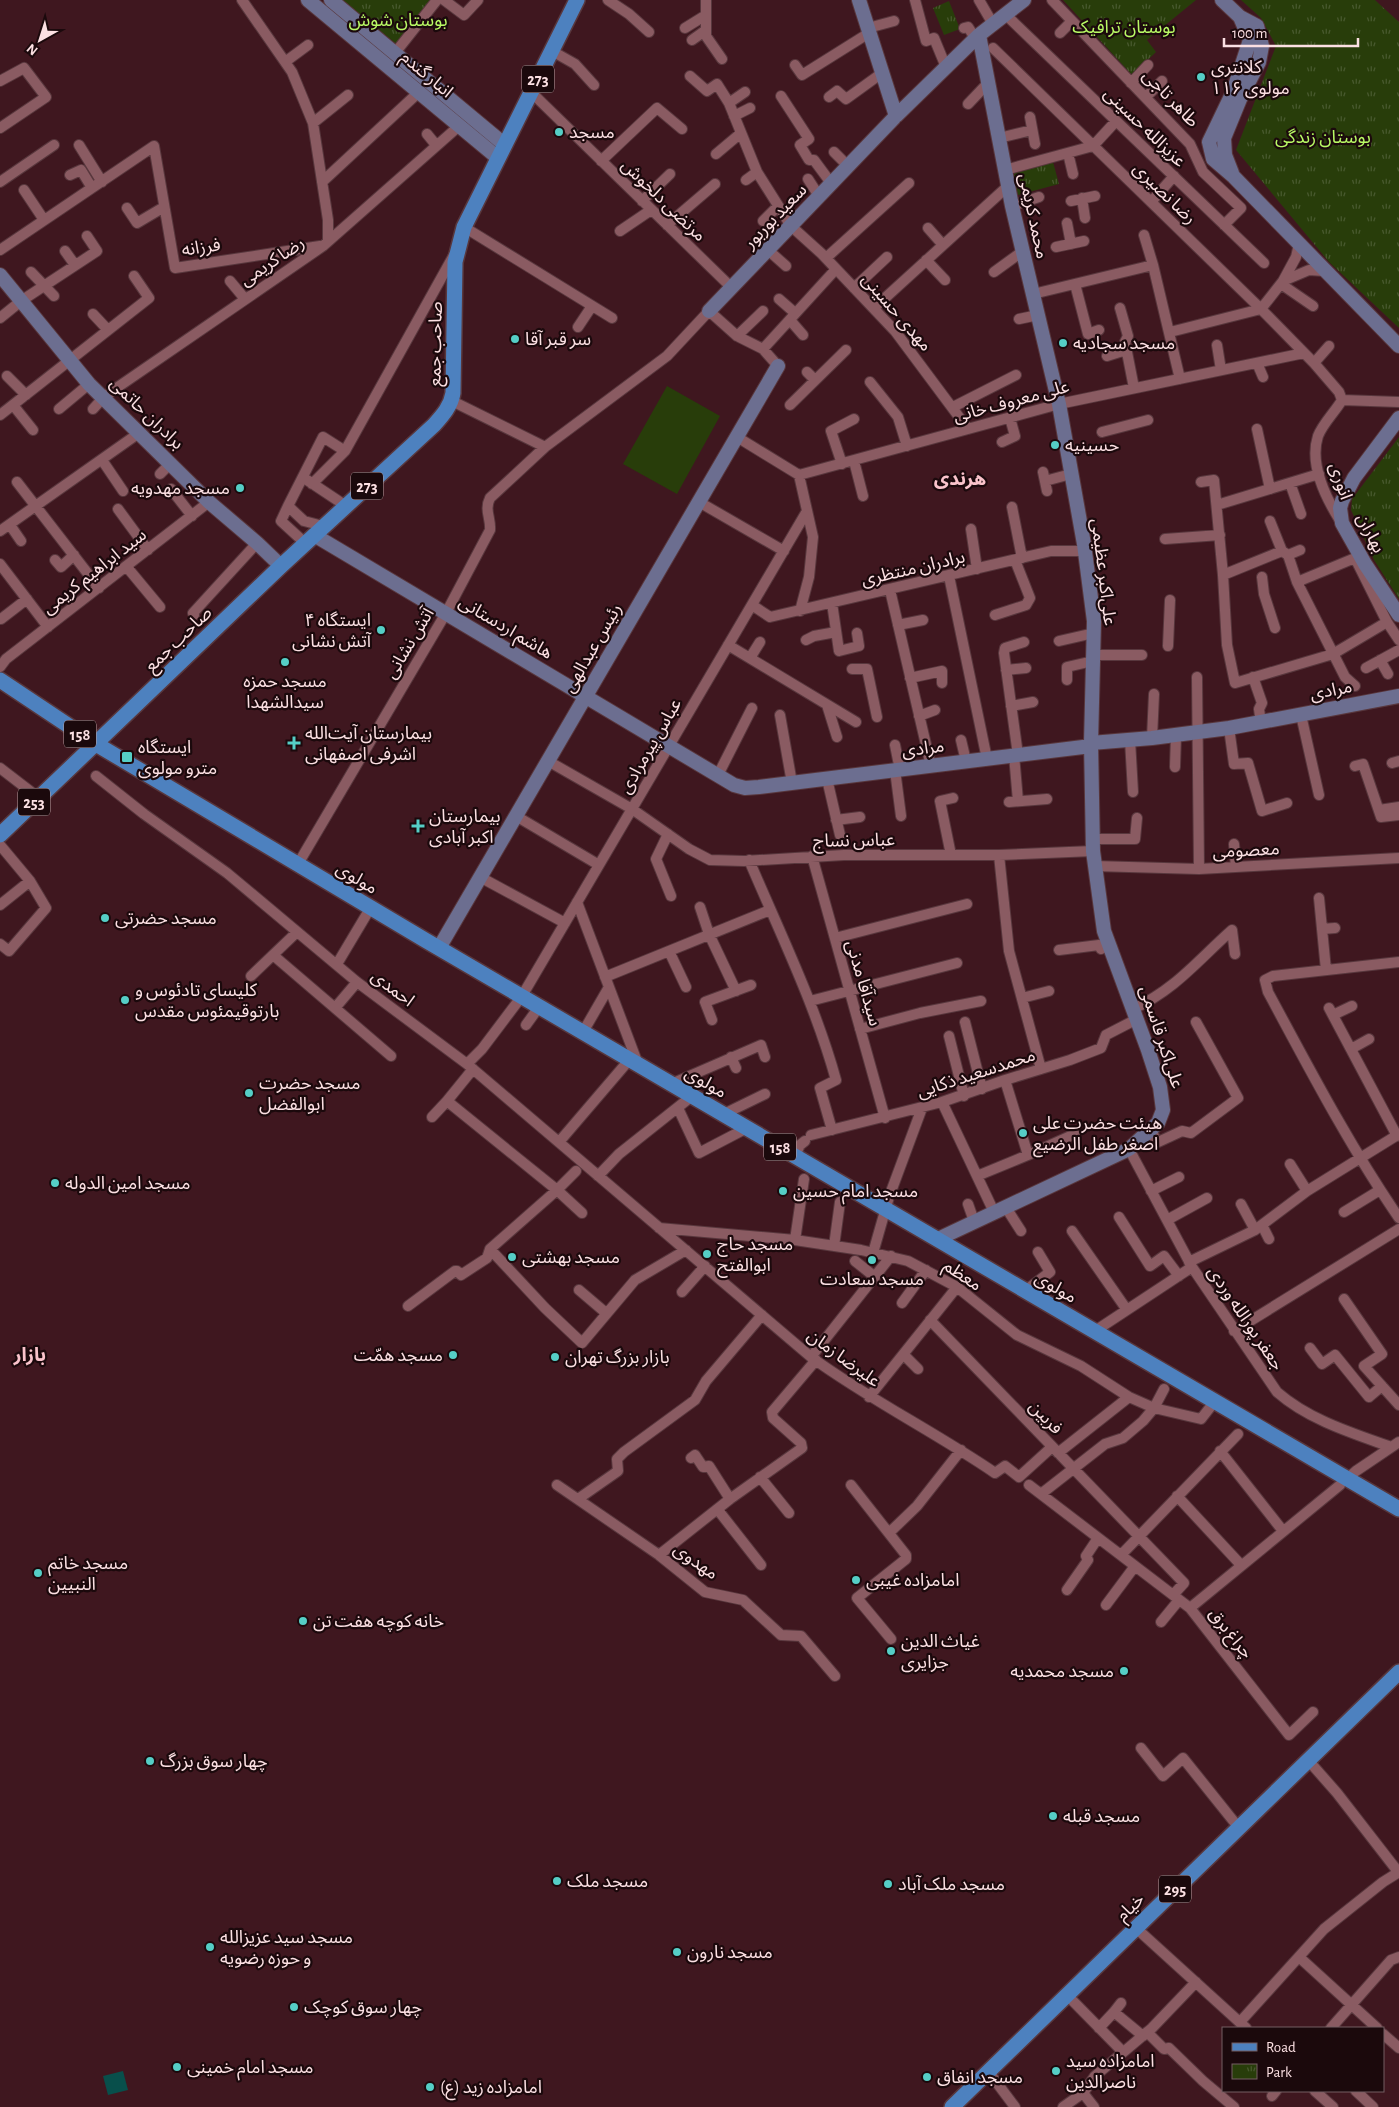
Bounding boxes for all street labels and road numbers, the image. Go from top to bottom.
street label: انبار گندم [394,47,457,105]
road number: 273 [522,66,554,92]
street label: طاهر تاجی [1138,66,1202,132]
street label: عزیزالله حسینی [1099,84,1189,172]
street label: مرتضی دلخوش [617,156,709,246]
street label: رضا نصیری [1129,159,1199,229]
street label: محمد کریمی [1014,172,1051,261]
street label: سعید بوربور [740,181,811,254]
street label: رضا کریمی [237,234,309,291]
street label: فرزانه [180,236,222,261]
street label: مهدی حسینی [857,270,935,356]
street label: صاحب جمع [426,301,450,387]
street label: برادران حاتمی [105,374,187,454]
street label: علی معروف خانی [951,378,1071,427]
street label: انوری [1324,460,1355,503]
road number: 273 [351,472,383,500]
street label: بهاران [1352,511,1388,557]
street label: علی‌اکبر عظیمی [1087,517,1119,627]
street label: سید ابراهیم کریمی [39,526,152,620]
street label: برادران منتظری [860,548,967,591]
street label: هاشم اردستانی [454,593,555,665]
street label: رئیس عبدالهی [560,601,626,697]
street label: صاحب جمع [142,604,218,679]
street label: آتش نشانی [381,604,439,682]
street label: مرادی [1309,678,1354,705]
street label: عباس پیرمرادی [616,696,686,798]
road number: 158 [64,721,96,748]
street label: مرادی [901,737,946,762]
road number: 253 [18,789,50,816]
street label: عباس نساج [813,831,895,854]
street label: معصومی [1212,840,1280,863]
street label: مولوی [332,860,380,899]
street label: سیدآقا مدنی [841,938,885,1028]
street label: احمدی [367,967,417,1011]
street label: علی‌اکبر قاسمی [1135,984,1186,1091]
street label: محمدسعید ذکایی [915,1046,1038,1103]
street label: مولوی [681,1064,729,1103]
road number: 158 [764,1134,796,1160]
street label: معظم [938,1257,985,1297]
street label: جعفر پورالله وردی [1203,1263,1287,1375]
street label: مولوی [1031,1269,1079,1308]
street label: علیرضا زمان [803,1327,883,1392]
street label: فربین [1024,1397,1065,1439]
street label: مهدوی [669,1540,721,1584]
street label: چراغ برق [1202,1605,1256,1665]
road number: 295 [1159,1876,1191,1902]
street label: خیام [1113,1890,1151,1928]

